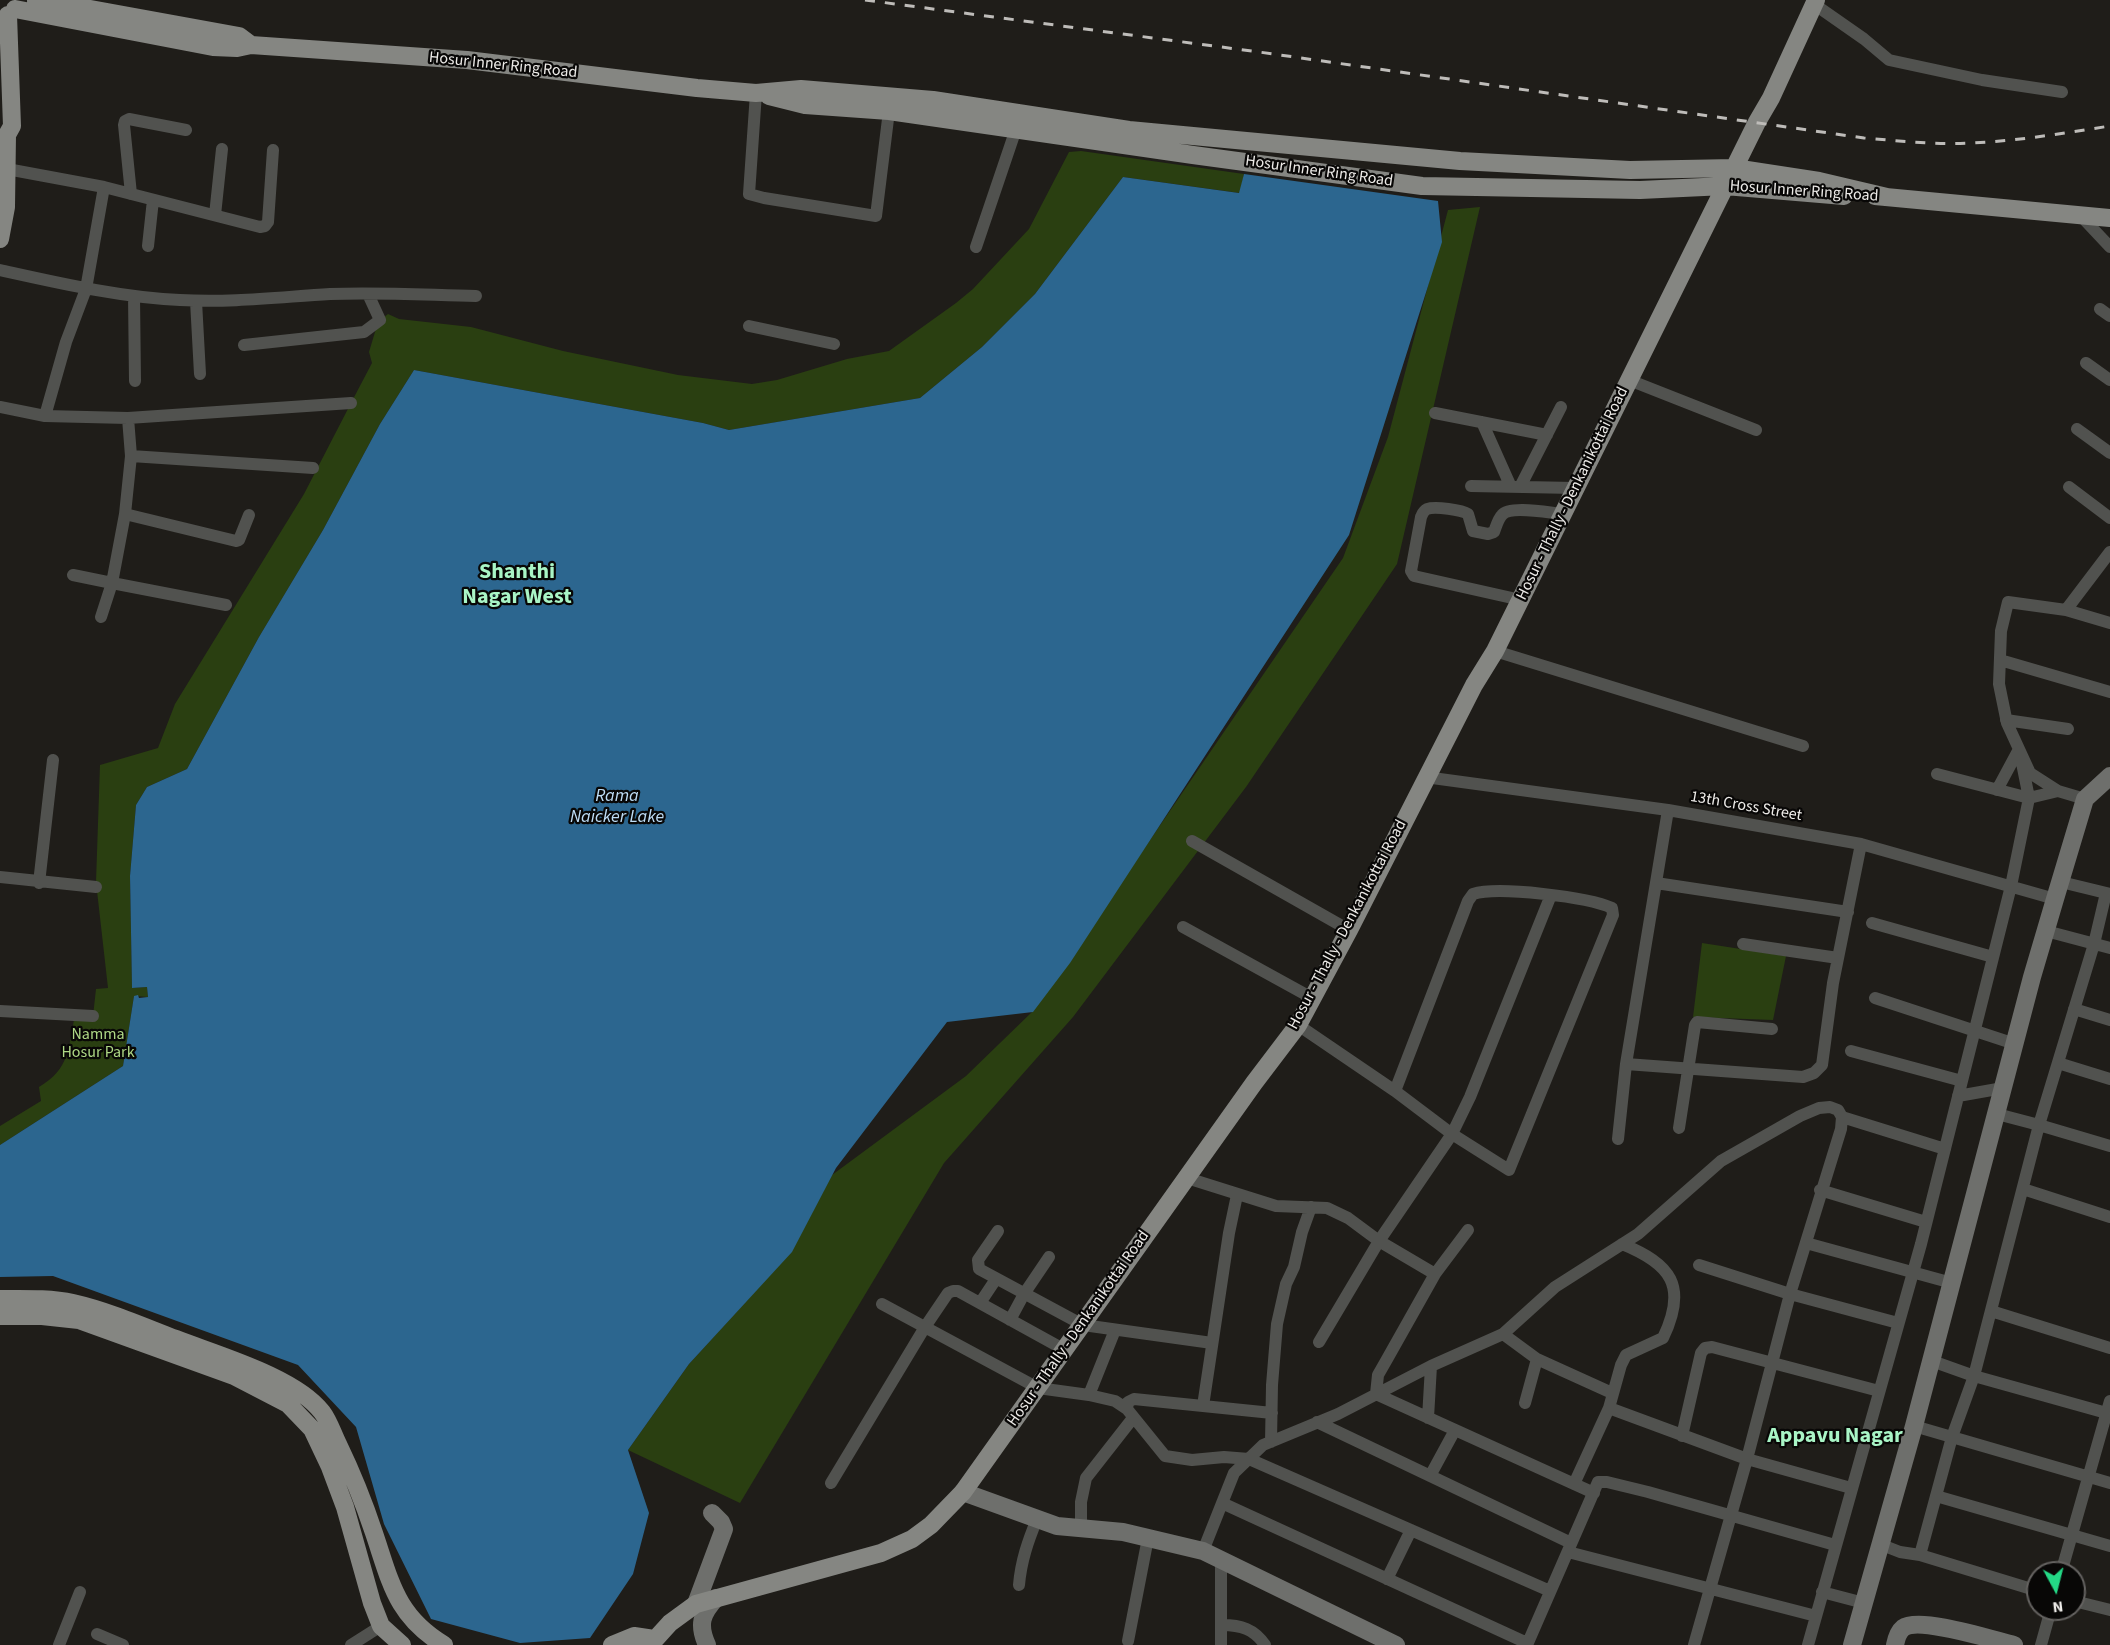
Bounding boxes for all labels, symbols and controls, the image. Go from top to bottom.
street label: Hosur Inner Ring Road [428,49,578,83]
street label: Hosur Inner Ring Road [1244,152,1394,192]
street label: Hosur Inner Ring Road [1729,177,1879,207]
street label: Hosur - Thally - Denkanikottai Road [1513,384,1633,604]
district label: Shanthi Nagar West [462,560,572,612]
water label: Rama Naicker Lake [570,786,664,828]
street label: 13th Cross Street [1689,788,1803,826]
street label: Hosur - Thally - Denkanikottai Road [1284,817,1412,1033]
park label: Namma Hosur Park [61,1025,135,1063]
street label: Hosur - Thally - Denkanikottai Road [1004,1227,1154,1431]
district label: Appavu Nagar [1767,1424,1903,1450]
north arrow [2026,1561,2086,1621]
text: N [2051,1595,2065,1618]

